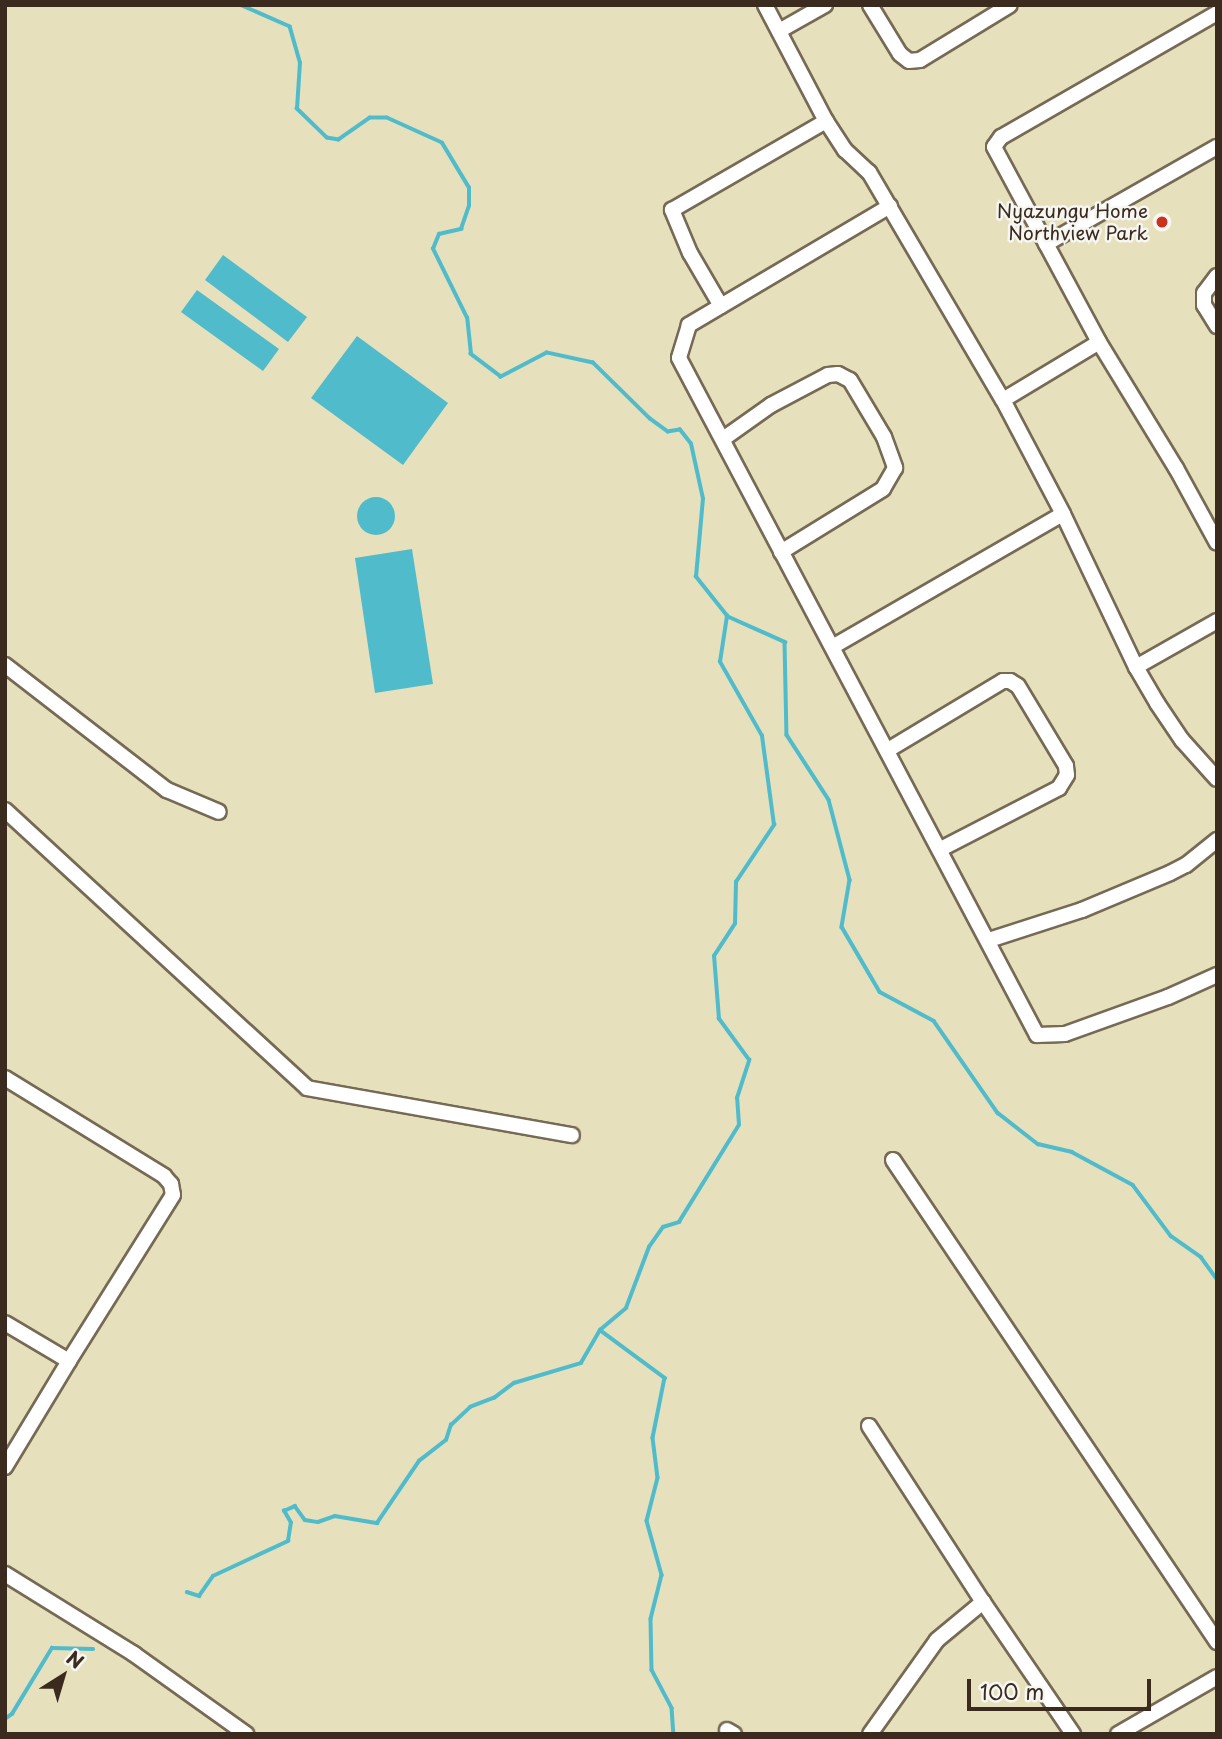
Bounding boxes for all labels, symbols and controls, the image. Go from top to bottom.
place label: Nyazungu Home Northview Park [996,200,1148,244]
marker: Nyazungu Home Northview Park [1154,214,1170,230]
north arrow [28,1641,98,1711]
text: N [61,1644,90,1675]
scale bar [970,1666,1154,1710]
text: 100 m [980,1675,1044,1707]

